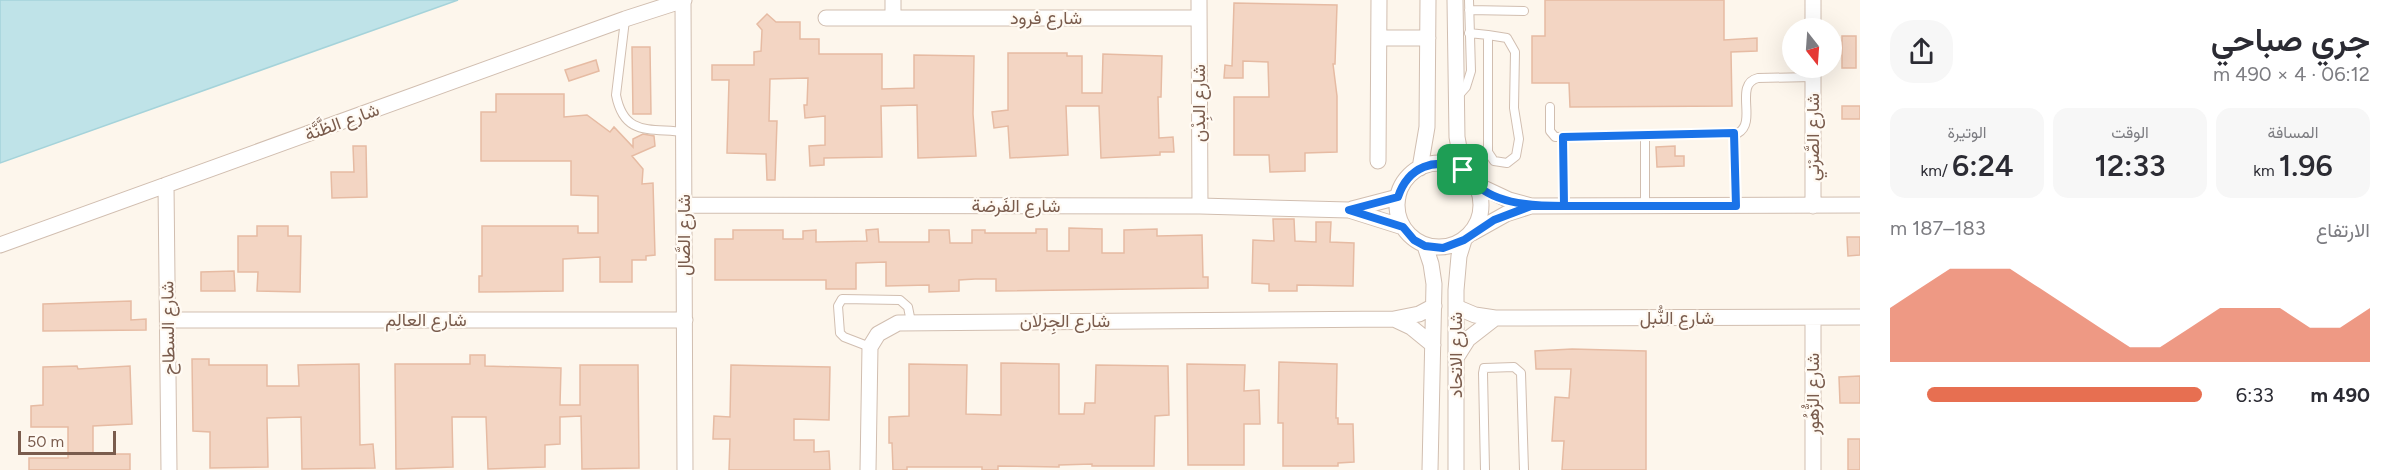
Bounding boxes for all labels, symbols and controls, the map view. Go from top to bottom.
street label: شارع فرود [1010,7,1082,30]
north arrow [1782,18,1842,78]
map controls [1782,18,1842,78]
button: share [1890,20,1953,83]
text: جري صباحي [2211,20,2370,59]
text: 06:12 · 4 × 490 m [2213,62,2370,86]
street label: شارع البِدْن [1188,64,1213,142]
street label: شارع الصَّرْني [1802,93,1828,181]
street label: شارع الظَّنَّة [301,96,383,147]
text: الوتيرة [1947,123,1987,142]
text: الوقت [2111,123,2149,142]
text: المسافة [2268,123,2318,142]
pin [1437,144,1488,195]
text: 6:24 [1952,147,2014,184]
text: 12:33 [2094,147,2166,184]
text: 1.96 [2279,147,2333,184]
icon: arrive [1446,153,1479,186]
text: /km [1920,161,1952,180]
text: km [2253,161,2279,180]
street label: شارع الصَّال [673,194,696,276]
street label: شارع الفَرضة [972,195,1060,218]
text: 183–187 m [1890,216,1986,240]
text: الارتفاع [2316,218,2370,242]
street label: شارع السطاح [156,281,181,375]
street label: شارع النُّبل [1640,305,1714,330]
street label: شارع العالِم [385,309,467,332]
street label: شارع الجِزلان [1020,310,1110,335]
street label: شارع الاتحاد [1445,312,1468,398]
street label: شارع الزُّهُور [1801,353,1825,436]
text: 6:33 [2236,383,2274,407]
text: 490 m [2311,383,2370,407]
scale bar [18,428,116,456]
text: 50 m [27,432,64,451]

